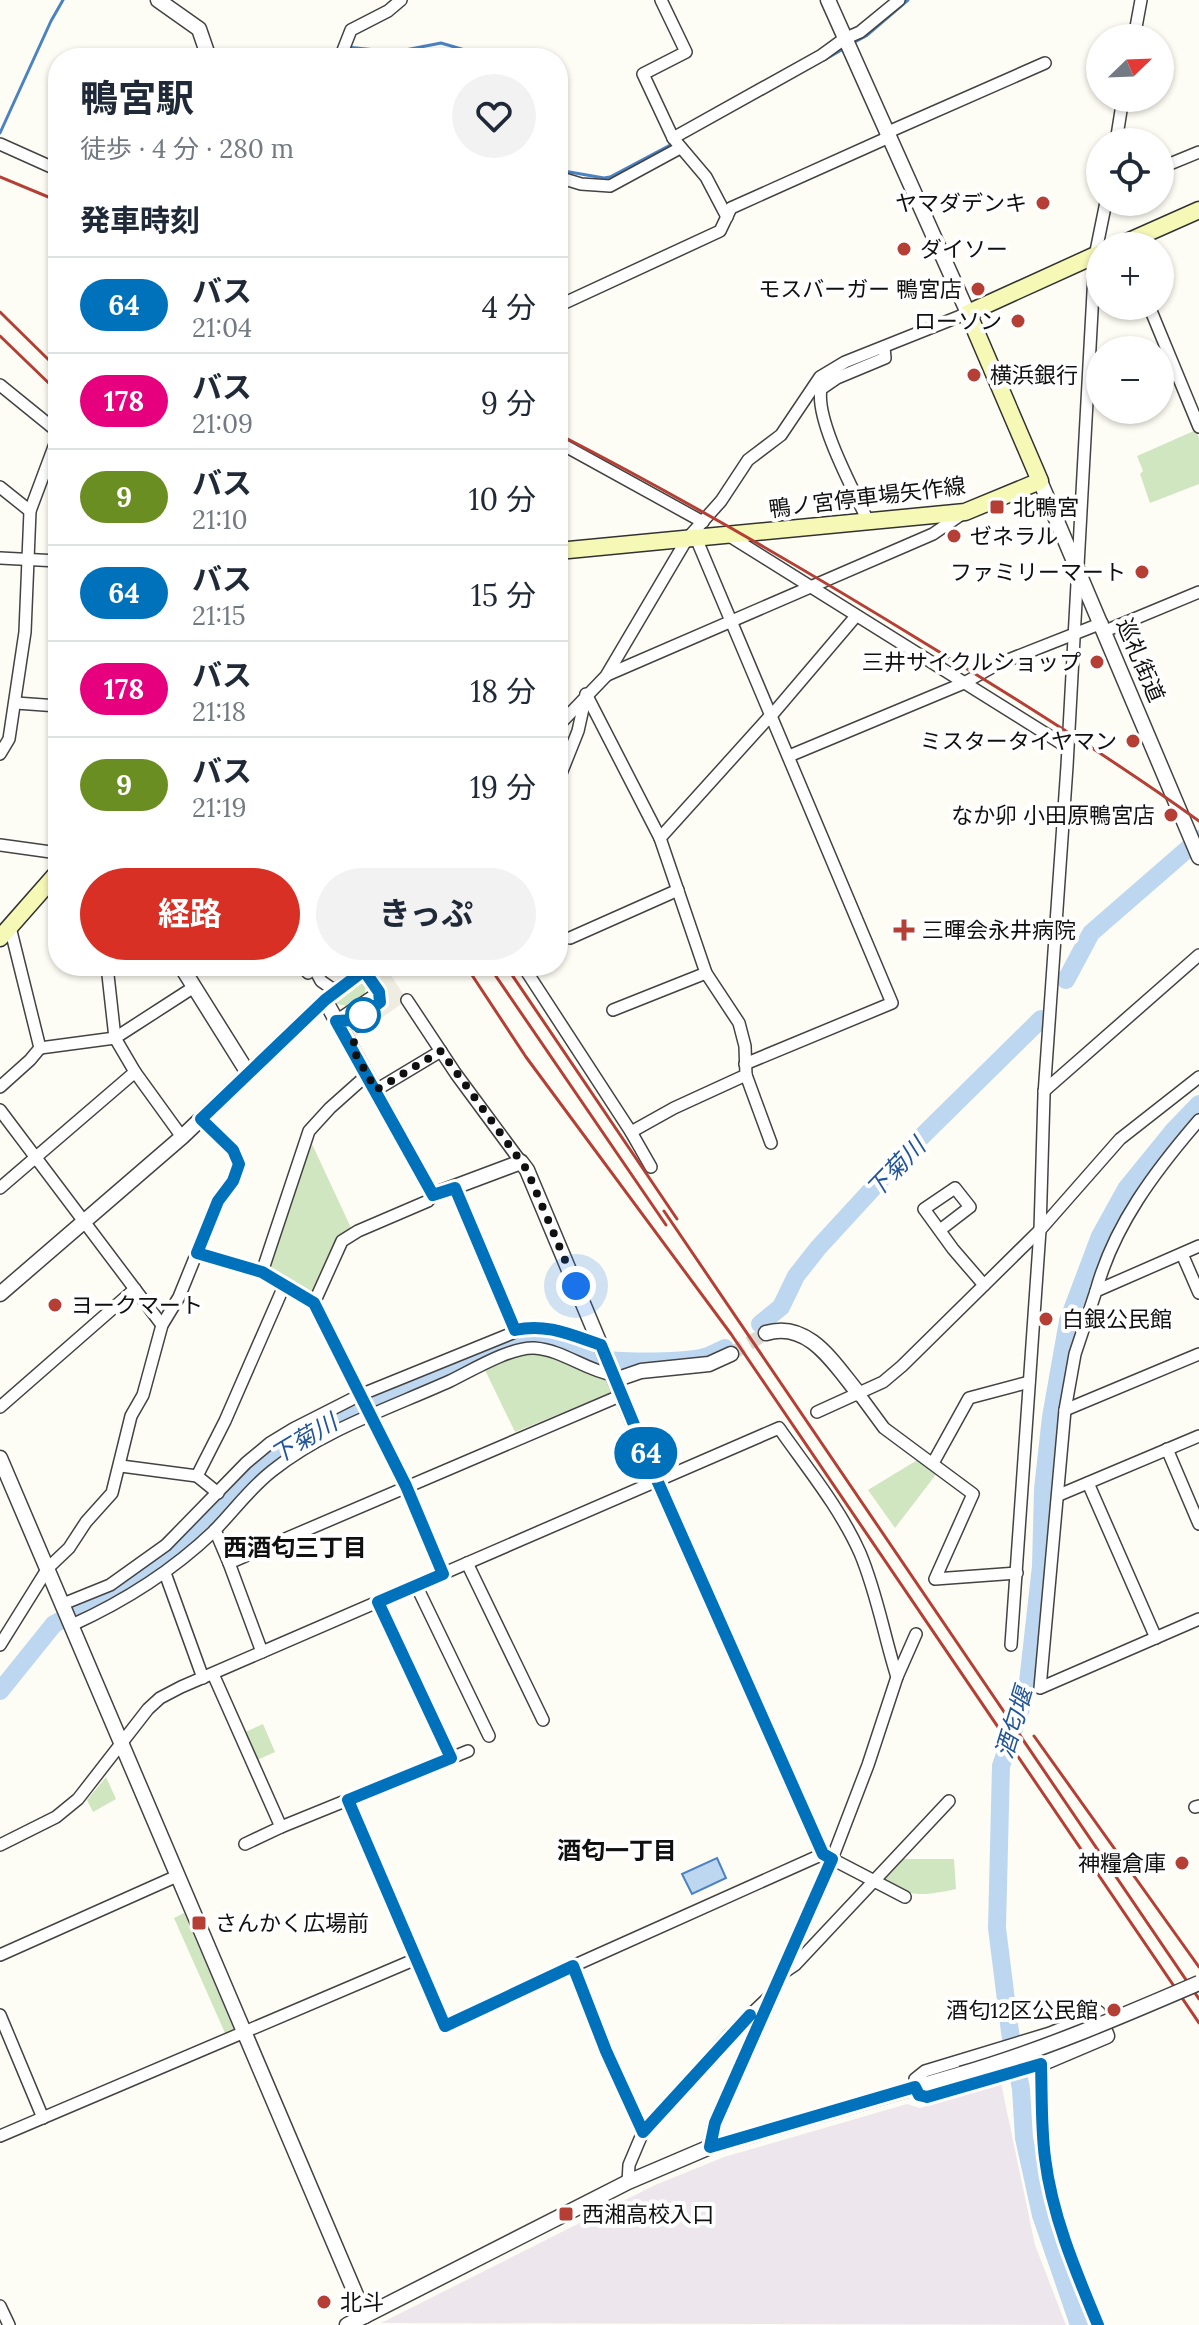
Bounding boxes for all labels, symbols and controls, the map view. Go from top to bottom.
north arrow [1086,24,1174,112]
map controls [1086,24,1174,424]
text: 鴨宮駅 [80,74,194,122]
button: heart [452,74,536,158]
button: locate [1086,128,1174,216]
text: 徒歩 · 4 分 · 280 m [80,132,294,165]
place label: ヤマダデンキ [895,189,1027,217]
marker: ヤマダデンキ [1034,194,1052,212]
text: 発車時刻 [80,201,200,239]
button: + [1086,232,1174,320]
place label: ダイソー [920,235,1008,263]
marker: ダイソー [895,240,913,258]
text: バス [192,272,252,310]
place label: モスバーガー 鴨宮店 [758,275,962,303]
marker: モスバーガー 鴨宮店 [969,280,987,298]
text: 64 [108,287,140,323]
text: 4 分 [482,288,536,326]
place label: ローソン [914,307,1002,335]
text: 21:04 [192,311,252,344]
marker: ローソン [1009,312,1027,330]
button: − [1086,336,1174,424]
place label: 横浜銀行 [990,361,1078,389]
marker: 横浜銀行 [965,366,983,384]
text: バス [192,368,252,406]
text: 178 [104,383,144,419]
text: 9 分 [481,384,536,422]
text: 21:09 [192,407,253,440]
text: バス [192,464,252,502]
street label: 鴨ノ宮停車場矢作線 [767,471,967,523]
text: 9 [116,479,132,515]
text: 10 分 [469,480,536,518]
place label: 北鴨宮 [1013,493,1079,521]
marker: 北鴨宮 [988,498,1006,516]
text: 21:10 [192,503,248,536]
place label: ゼネラル [970,522,1058,550]
marker: ゼネラル [945,527,963,545]
place label: ファミリーマート [950,558,1126,586]
text: バス [192,560,252,598]
marker: ファミリーマート [1133,563,1151,581]
text: 64 [108,575,140,611]
text: 15 分 [471,576,536,614]
text: 21:15 [192,599,246,632]
street label: 巡礼街道 [1111,614,1171,706]
place label: 三井サイクルショップ [862,648,1081,676]
marker: 三井サイクルショップ [1088,653,1106,671]
text: バス [192,656,252,694]
text: 178 [104,671,144,707]
text: 18 分 [470,672,536,710]
text: 21:18 [192,695,246,728]
place label: ミスタータイヤマン [920,727,1117,755]
marker: ミスタータイヤマン [1124,732,1142,750]
text: バス [192,752,252,790]
text: 9 [116,767,132,803]
text: 19 分 [470,768,536,806]
text: 21:19 [192,791,246,824]
place label: なか卯 小田原鴨宮店 [951,801,1155,829]
marker: なか卯 小田原鴨宮店 [1162,806,1180,824]
button: 経路 [80,868,300,960]
button: きっぷ [316,868,536,960]
place label: 三暉会永井病院 [922,916,1076,944]
marker: 三暉会永井病院 [893,919,915,941]
unlabelled marker [346,998,380,1032]
water label: 下菊川 [859,1129,934,1204]
your location [556,1266,596,1306]
place label: ヨークマート [71,1291,203,1319]
marker: ヨークマート [46,1296,64,1314]
place label: 白銀公民館 [1062,1305,1172,1333]
marker: 白銀公民館 [1037,1310,1055,1328]
water label: 下菊川 [265,1405,345,1470]
line badge: 64 [610,1427,682,1479]
text: 64 [630,1435,662,1471]
district label: 西酒匂三丁目 [223,1532,367,1563]
water label: 酒匂堰 [988,1680,1040,1762]
district label: 酒匂一丁目 [557,1835,677,1866]
place label: 神糧倉庫 [1078,1849,1166,1877]
marker: 神糧倉庫 [1173,1854,1191,1872]
place label: さんかく広場前 [215,1909,369,1937]
marker: さんかく広場前 [190,1914,208,1932]
place label: 酒匂12区公民館 [946,1996,1098,2024]
marker: 酒匂12区公民館 [1105,2001,1123,2019]
place label: 西湘高校入口 [582,2200,714,2228]
marker: 西湘高校入口 [557,2205,575,2223]
place label: 北斗 [340,2288,384,2316]
marker: 北斗 [315,2293,333,2311]

